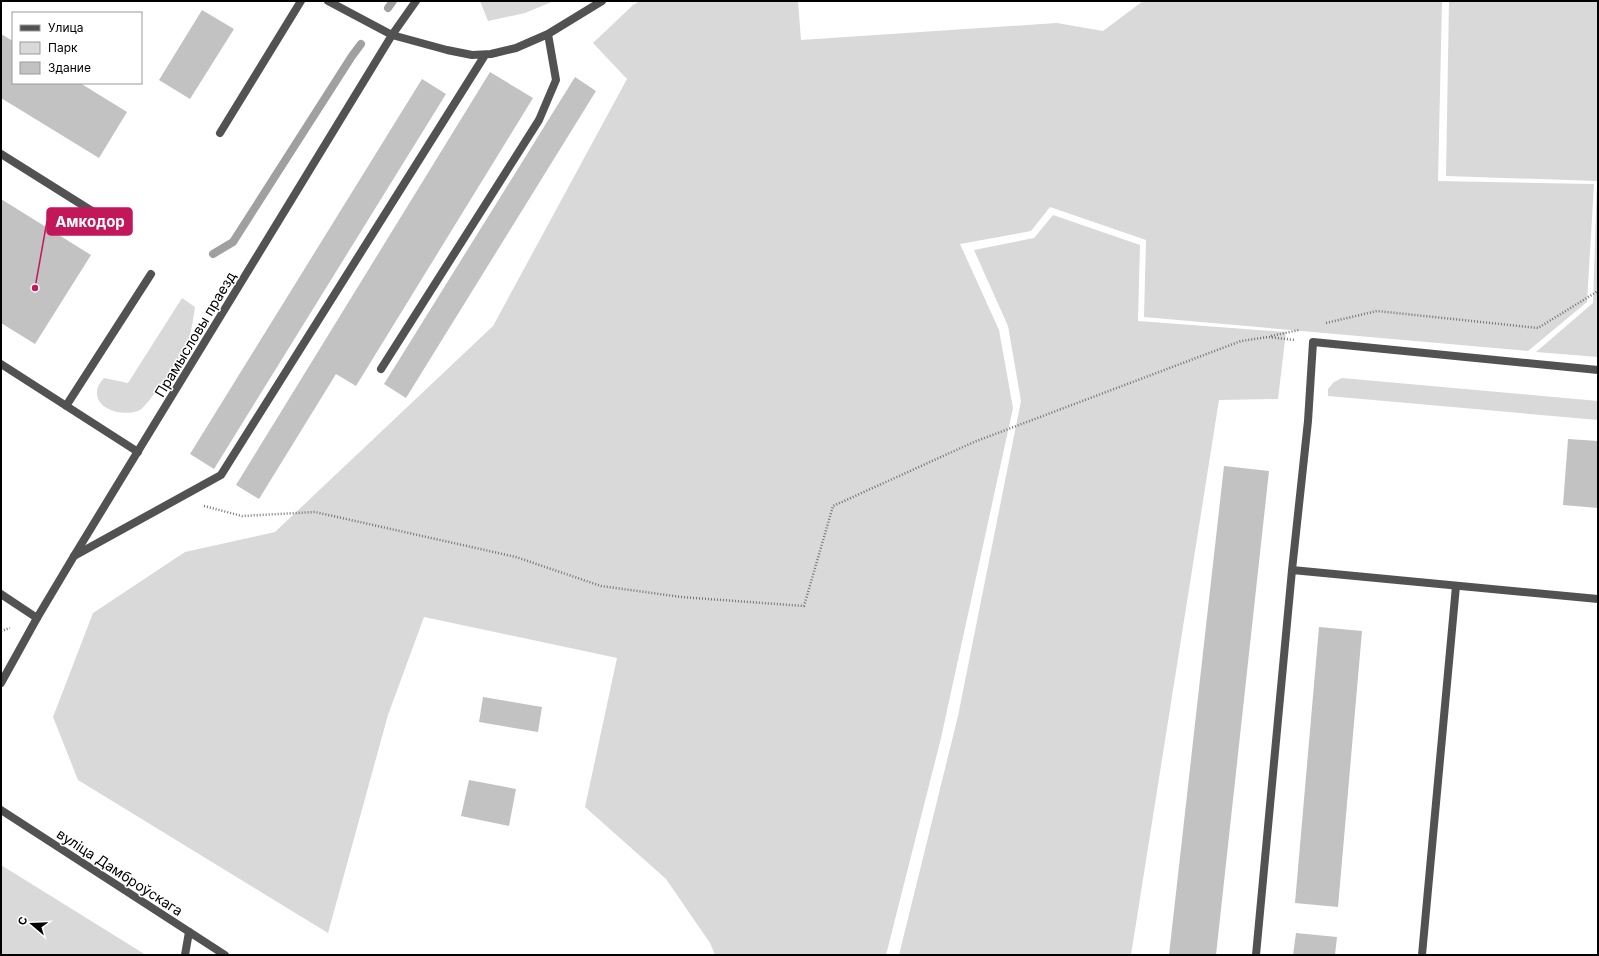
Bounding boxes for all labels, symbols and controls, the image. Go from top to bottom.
legend [12,12,142,84]
text: Улица [48,20,83,35]
text: Парк [48,40,78,55]
text: Здание [48,60,91,75]
callout: Амкодор [47,208,132,235]
text: Амкодор [55,212,125,231]
street label: Прамысловы праезд [151,268,239,400]
street label: вуліца Дамброўскага [54,825,186,919]
north arrow [12,904,52,944]
text: С [15,915,30,927]

